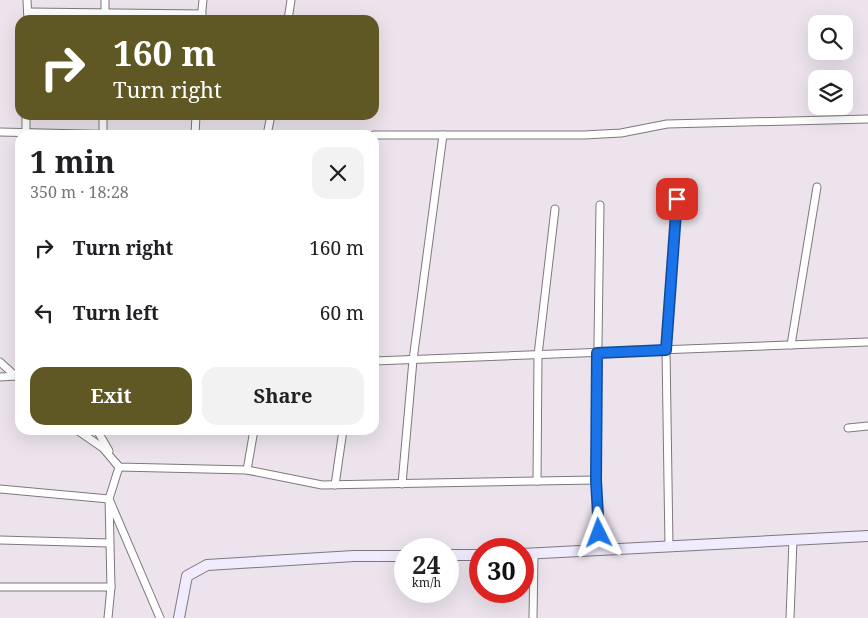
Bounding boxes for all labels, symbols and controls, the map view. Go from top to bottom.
map controls [808,15,853,115]
button: search [808,15,853,60]
text: 160 m [113,29,216,76]
icon: right [30,35,95,100]
button: layers [808,70,853,115]
text: Turn right [113,74,222,104]
text: 1 min [30,141,115,182]
button: close [312,147,364,199]
pin [656,178,698,220]
text: 350 m · 18:28 [30,181,129,203]
icon: arrive [663,185,691,213]
icon: right [30,234,58,262]
text: Turn right [73,235,173,261]
text: 160 m [309,235,364,261]
icon: left [30,299,58,327]
text: Turn left [73,300,159,326]
text: 60 m [320,300,364,326]
button: Exit [30,367,192,425]
button: Share [202,367,364,425]
position arrow [572,506,624,558]
speed limit sign: 30 [469,538,534,603]
text: 24 [412,547,441,581]
text: km/h [412,574,441,591]

